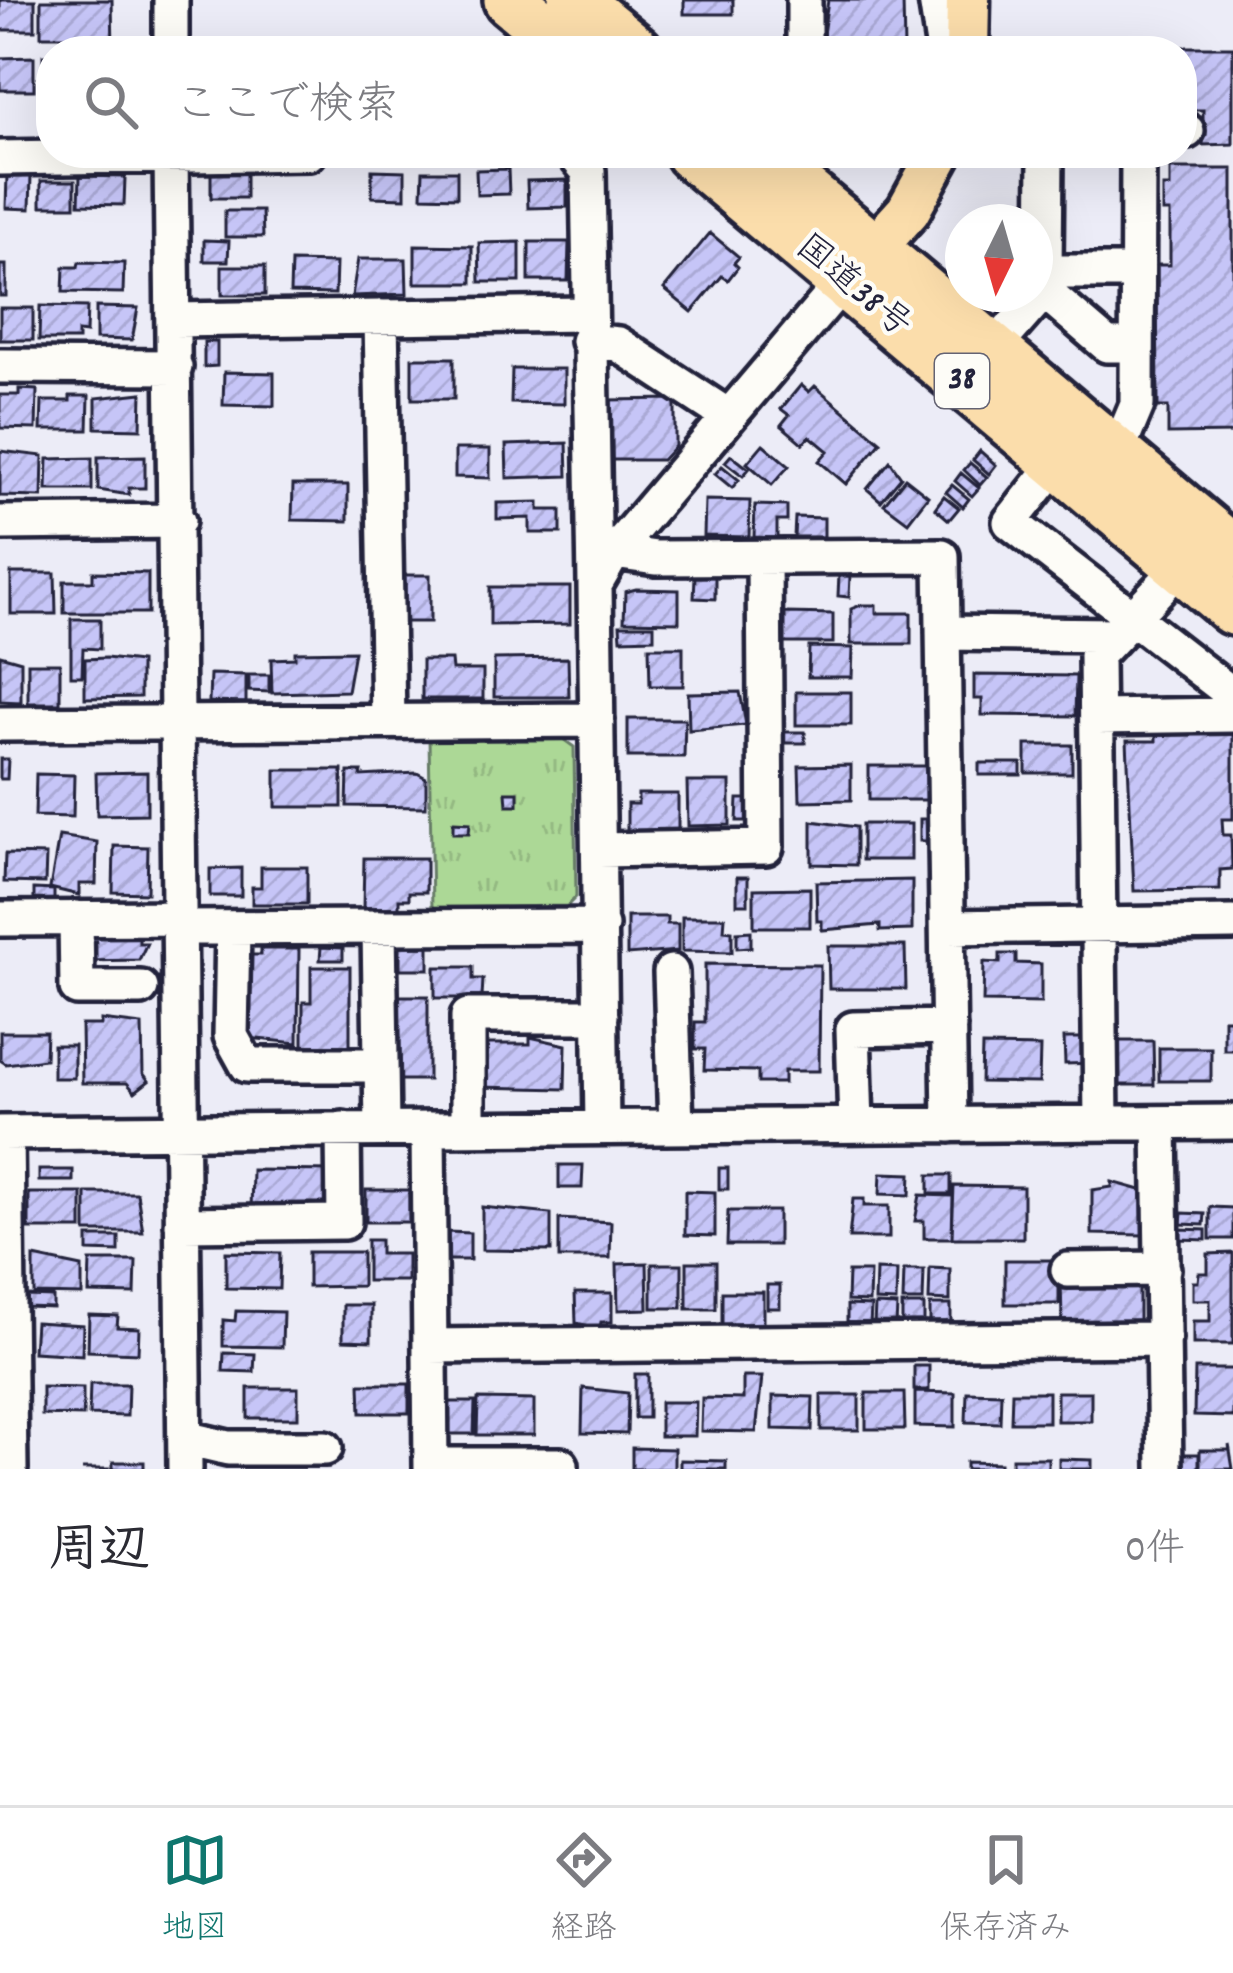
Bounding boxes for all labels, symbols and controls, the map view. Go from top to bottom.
search box [36,36,1197,168]
icon: search [78,69,144,135]
text: ここで検索 [174,76,399,140]
north arrow [945,204,1053,312]
street label: 国道38号 [782,224,922,352]
road number: 38 [935,354,989,408]
text: 周辺 [48,1518,150,1590]
text: 0件 [1125,1525,1185,1580]
tab: 地図 [162,1827,228,1954]
tab: 経路 [551,1827,617,1954]
tab: 保存済み [940,1827,1072,1954]

